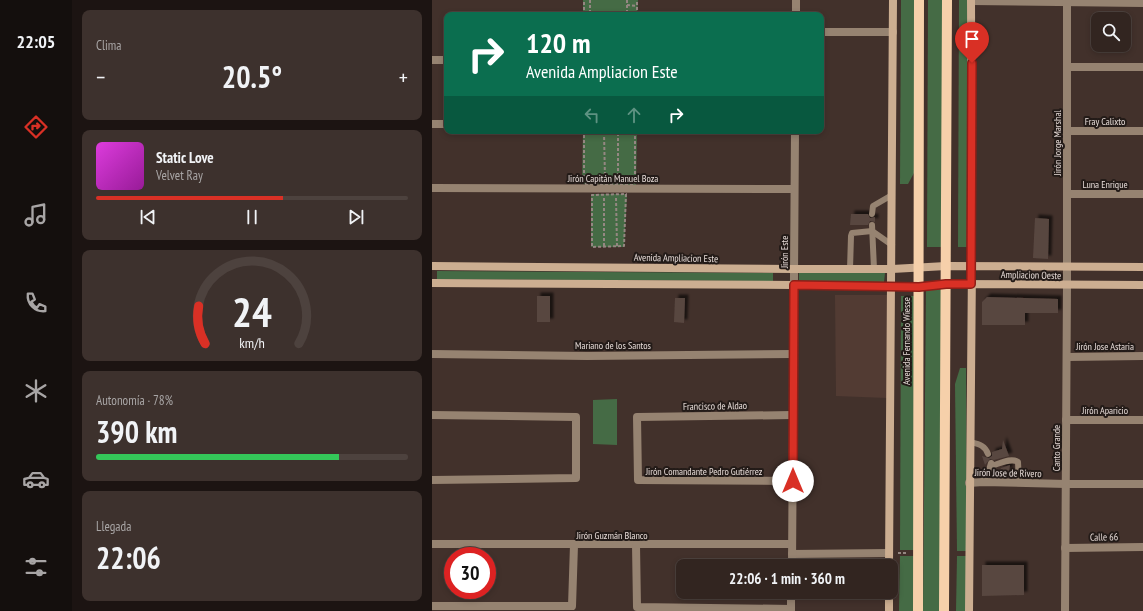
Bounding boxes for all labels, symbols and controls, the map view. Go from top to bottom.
map controls [1091,12,1131,52]
button: search [1091,12,1131,52]
pin [955,22,989,63]
text: 120 m [526,24,590,61]
icon: right [460,28,512,80]
icon: arrive [961,28,983,50]
text: 22:05 [17,30,55,53]
text: Clima [96,37,121,54]
text: 20.5° [222,57,282,96]
text: Avenida Ampliacion Este [526,60,678,83]
text: − [96,63,105,91]
text: + [399,63,408,91]
icon: left [581,104,603,126]
icon: ahead [623,104,645,126]
icon: right [665,104,687,126]
street label: Jirón Jorge Marshal [1051,110,1064,177]
icon: directions [22,113,50,141]
street label: Fray Calixto [1085,115,1125,128]
text: Static Love [156,148,214,167]
text: Velvet Ray [156,167,203,184]
street label: Jirón Capitán Manuel Boza [567,172,658,185]
street label: Luna Enrique [1082,178,1128,191]
icon: music [22,201,50,229]
icon: previous [137,206,159,228]
icon: pause [241,206,263,228]
icon: next [345,206,367,228]
street label: Jirón Este [778,236,791,269]
street label: Avenida Ampliacion Este [634,251,718,265]
street label: Ampliacion Oeste [1001,268,1061,282]
text: 24 [232,284,272,337]
icon: phone [22,289,50,317]
street label: Avenida Fernando Wiesse [900,297,913,385]
text: km/h [239,332,265,351]
street label: Mariano de los Santos [575,339,652,352]
street label: Jirón Jose Astaria [1075,340,1134,353]
icon: climate [22,377,50,405]
text: Autonomía · 78% [96,392,173,409]
street label: Francisco de Aldao [683,399,747,413]
street label: Jirón Aparicio [1081,404,1128,417]
text: 390 km [96,412,177,451]
street label: Canto Grande [1050,425,1063,471]
position arrow [772,460,814,502]
icon: car [22,465,50,493]
street label: Jirón Comandante Pedro Gutiérrez [645,465,763,478]
street label: Jirón Jose de Rivero [973,466,1042,480]
text: Llegada [96,518,131,535]
street label: Jirón Guzmán Blanco [575,529,648,542]
street label: Calle 66 [1090,530,1119,544]
text: 22:06 [96,538,161,577]
speed limit sign: 30 [444,547,496,599]
icon: filters [22,553,50,581]
text: 22:06 · 1 min · 360 m [729,569,845,588]

